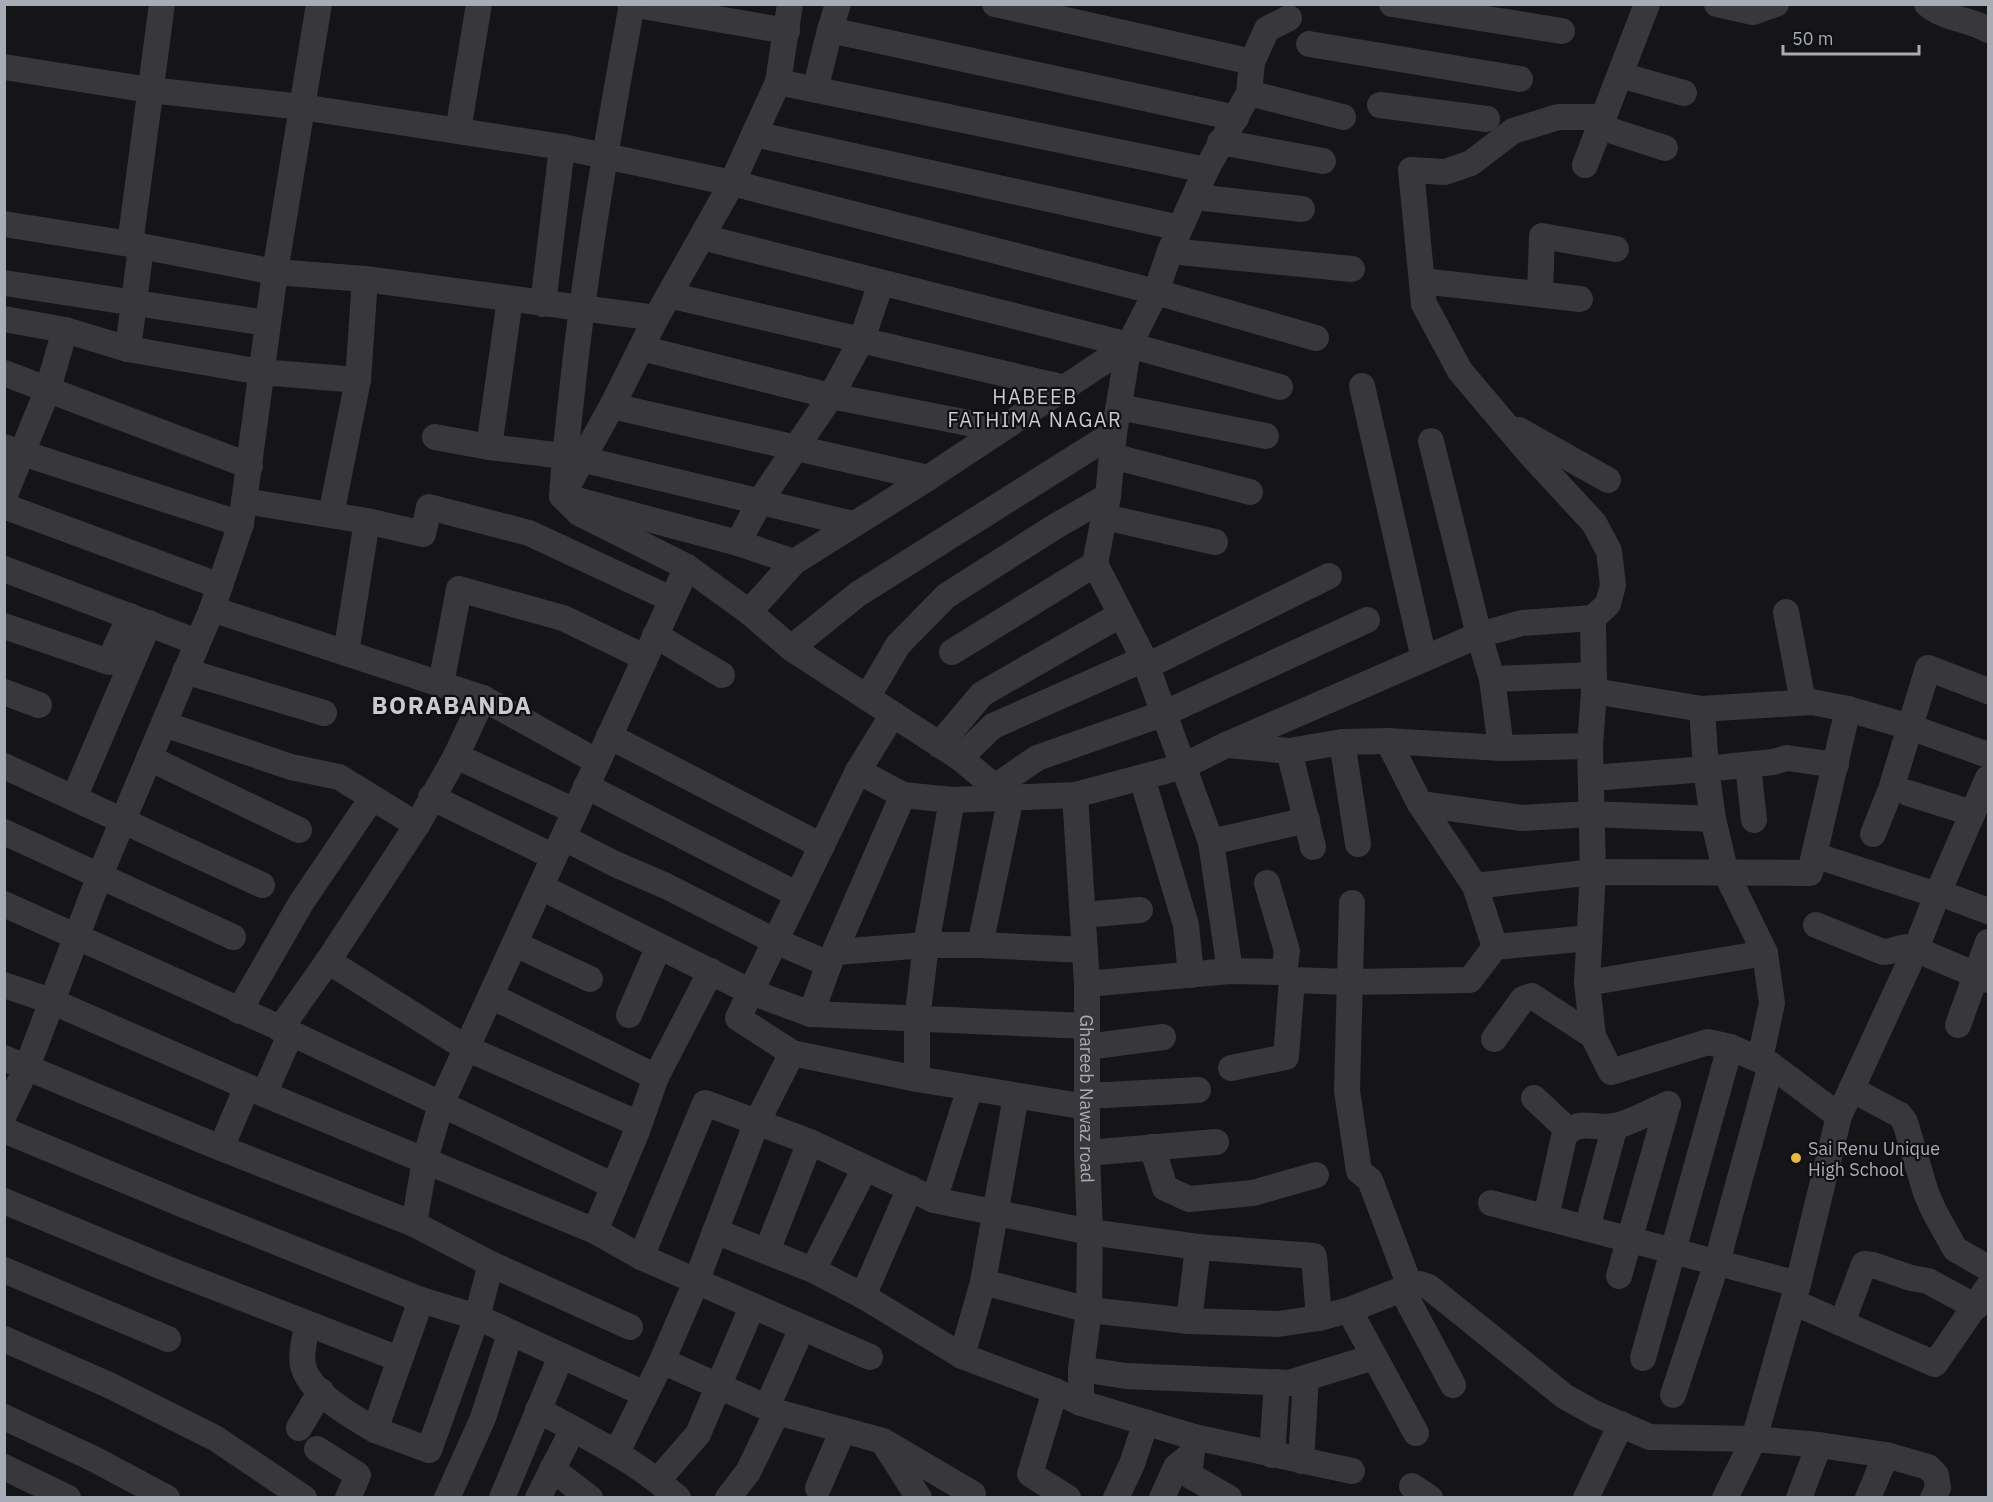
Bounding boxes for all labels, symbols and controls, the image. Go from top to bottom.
scale bar [1783,18,1920,56]
text: 50 m [1792,27,1834,50]
district label: HABEEB FATHIMA NAGAR [948,383,1122,433]
district label: BORABANDA [371,689,533,721]
street label: Ghareeb Nawaz road [1075,1014,1100,1183]
place label: Sai Renu Unique High School [1808,1137,1940,1181]
marker: Sai Renu Unique High School [1789,1151,1803,1165]

